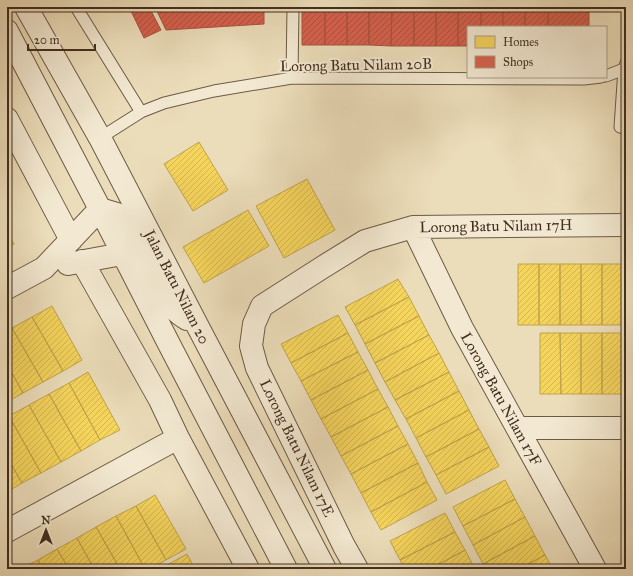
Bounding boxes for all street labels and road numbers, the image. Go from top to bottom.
street label: Lorong Batu Nilam 20B [280,55,432,75]
street label: Lorong Batu Nilam 17H [419,216,573,236]
street label: Jalan Batu Nilam 20 [139,225,214,348]
street label: Lorong Batu Nilam 17F [457,329,545,469]
street label: Lorong Batu Nilam 17E [256,376,338,520]

